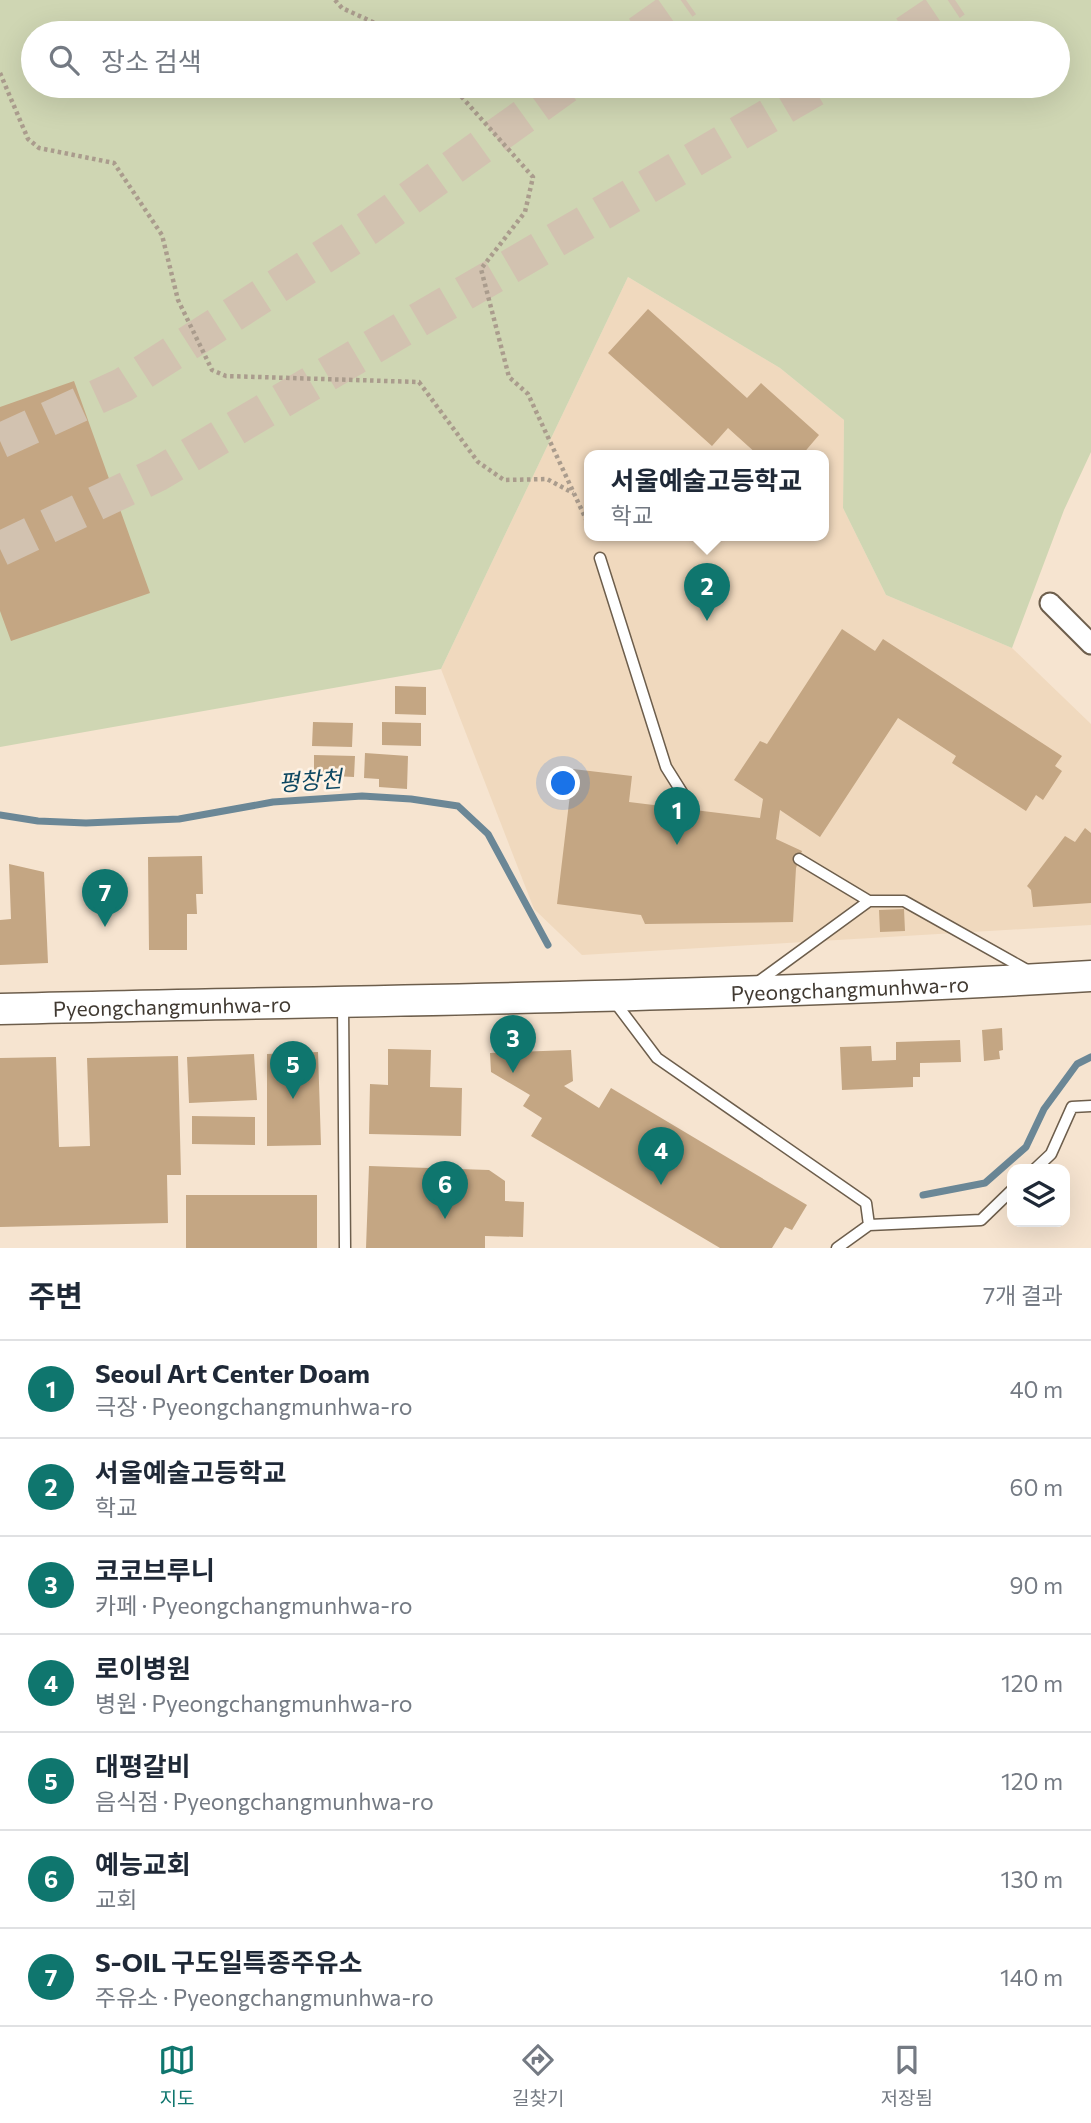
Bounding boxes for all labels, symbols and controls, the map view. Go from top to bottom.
search box [21,21,1070,98]
icon: search [45,41,83,79]
text: 장소 검색 [101,45,202,76]
popup [584,450,829,541]
text: 서울예술고등학교 [611,464,802,495]
text: 학교 [611,501,653,529]
pin: 2 [684,563,730,621]
water label: 평창천 [277,764,345,796]
your location [546,766,580,800]
pin: 1 [654,787,700,845]
pin: 7 [82,869,128,927]
street label: Pyeongchangmunhwa-ro [730,970,969,1005]
street label: Pyeongchangmunhwa-ro [53,990,291,1020]
pin: 3 [490,1015,536,1073]
pin: 5 [270,1041,316,1099]
pin: 4 [638,1127,684,1185]
pin: 6 [422,1161,468,1219]
map controls [1007,1164,1070,1227]
button: layers [1007,1164,1070,1227]
text: 주변 [28,1276,83,1313]
text: 7개 결과 [983,1281,1063,1309]
text: Seoul Art Center Doam [95,1357,370,1388]
text: 1 [46,1375,56,1403]
text: 40 m [1010,1375,1063,1403]
text: 극장 · Pyeongchangmunhwa-ro [95,1392,412,1420]
text: 서울예술고등학교 [95,1456,286,1487]
text: 2 [44,1473,58,1501]
text: 60 m [1010,1473,1063,1501]
text: 학교 [95,1493,137,1521]
text: 코코브루니 [95,1554,215,1585]
text: 3 [44,1571,58,1599]
text: 90 m [1010,1571,1063,1599]
text: 카페 · Pyeongchangmunhwa-ro [95,1591,412,1619]
text: 로이병원 [95,1652,191,1683]
text: 4 [44,1669,58,1697]
text: 120 m [1001,1669,1063,1697]
text: 병원 · Pyeongchangmunhwa-ro [95,1689,412,1717]
text: 대평갈비 [95,1750,191,1781]
text: 5 [44,1767,58,1795]
text: 120 m [1001,1767,1063,1795]
text: 음식점 · Pyeongchangmunhwa-ro [95,1787,434,1815]
text: 예능교회 [95,1848,191,1879]
text: 6 [44,1865,58,1893]
text: 130 m [1001,1865,1063,1893]
text: 교회 [95,1885,137,1913]
text: S-OIL 구도일특종주유소 [95,1946,362,1977]
text: 7 [45,1963,57,1991]
text: 140 m [1000,1963,1063,1991]
text: 주유소 · Pyeongchangmunhwa-ro [95,1983,434,2011]
tab: 지도 [158,2041,196,2110]
tab: 길찾기 [512,2041,565,2110]
tab: 저장됨 [881,2041,933,2110]

